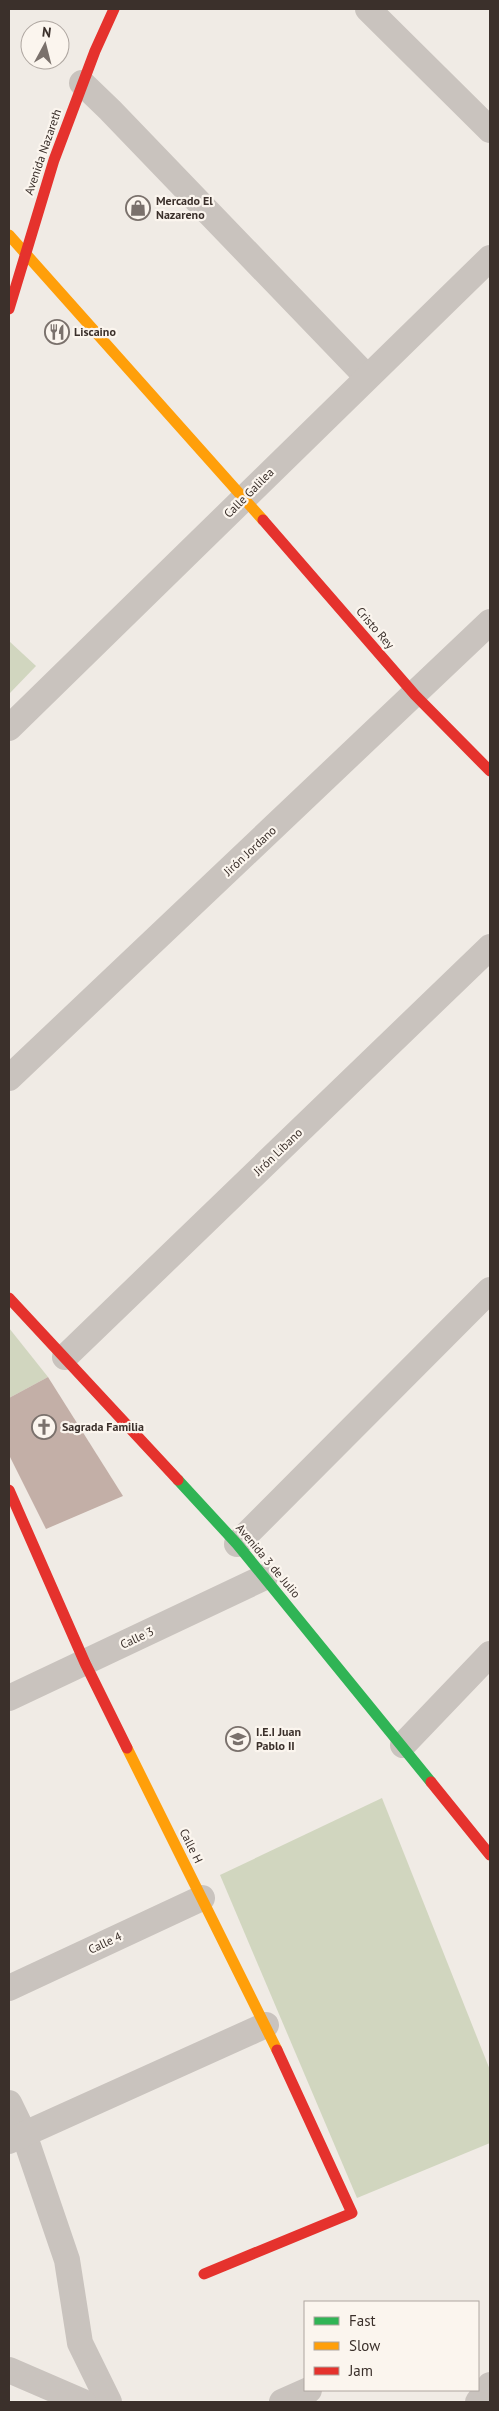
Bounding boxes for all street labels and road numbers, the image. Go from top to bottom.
street label: Avenida Nazareth [21,107,64,197]
street label: Calle Galilea [221,465,277,521]
street label: Cristo Rey [353,604,398,652]
street label: Jirón Jordano [220,823,279,879]
street label: Jirón Líbano [249,1125,305,1179]
street label: Avenida 3 de Julio [233,1520,304,1601]
street label: Calle 3 [118,1623,156,1652]
street label: Calle H [177,1826,206,1866]
street label: Calle 4 [86,1928,124,1957]

